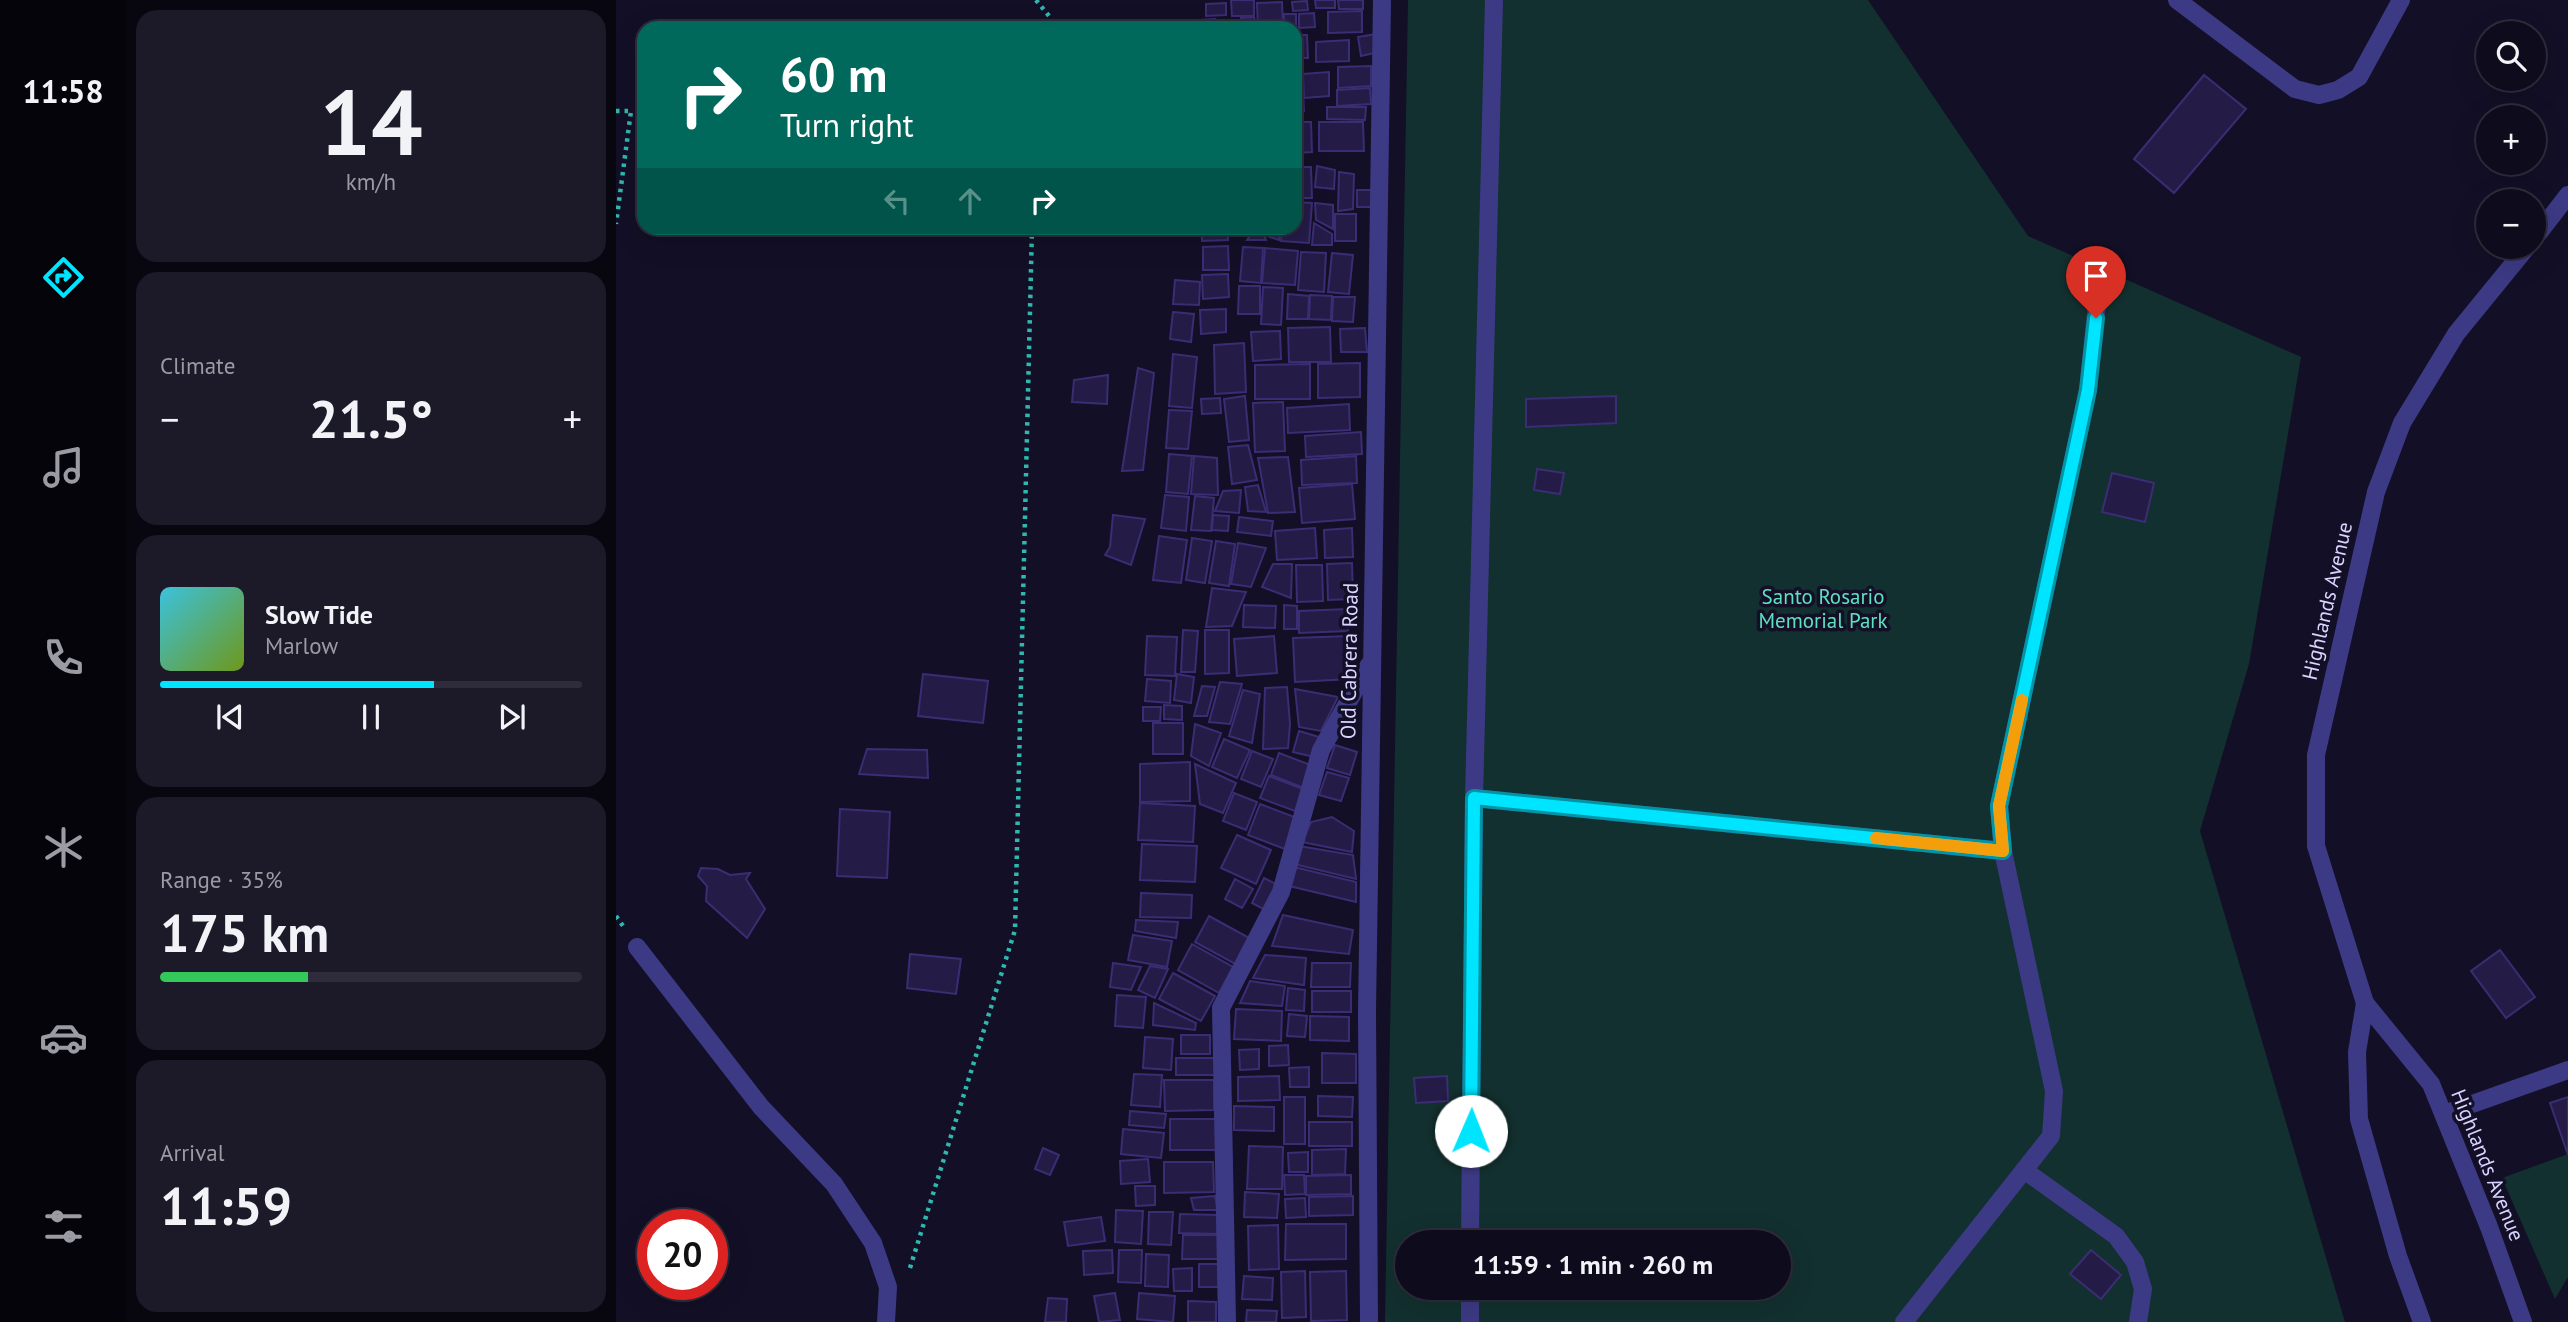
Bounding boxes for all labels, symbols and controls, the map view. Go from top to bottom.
map controls [2476,21,2546,259]
button: search [2476,21,2546,91]
text: 60 m [780,42,887,106]
icon: right [665,49,756,140]
text: 14 [319,62,423,180]
text: 11:58 [22,70,104,112]
text: Turn right [780,104,914,146]
button: + [2476,105,2546,175]
text: km/h [346,167,396,196]
icon: left [878,182,916,220]
icon: ahead [951,182,989,220]
icon: right [1024,182,1062,220]
button: − [2476,189,2546,259]
pin [2066,246,2126,318]
icon: directions [39,253,88,302]
icon: arrive [2077,257,2115,295]
text: Climate [160,351,235,380]
text: 21.5° [309,385,433,452]
text: − [160,394,179,443]
text: + [563,394,582,443]
icon: music [39,443,88,492]
street label: Highlands Avenue [2296,519,2358,683]
street label: Old Cabrera Road [1334,583,1364,739]
park label: Santo Rosario Memorial Park [1758,583,1888,634]
text: Slow Tide [265,598,373,631]
text: Marlow [265,631,338,660]
icon: phone [39,633,88,682]
icon: previous [211,698,249,736]
icon: pause [352,698,390,736]
icon: next [493,698,531,736]
icon: climate [39,823,88,872]
text: Range · 35% [160,865,283,894]
text: 175 km [160,899,329,966]
icon: car [39,1013,88,1062]
street label: Highlands Avenue [2445,1085,2531,1245]
position arrow [1434,1094,1508,1168]
text: Arrival [160,1138,224,1167]
text: 11:59 [160,1172,292,1239]
icon: filters [39,1202,88,1251]
speed limit sign: 20 [637,1209,728,1300]
text: 11:59 · 1 min · 260 m [1473,1248,1713,1281]

